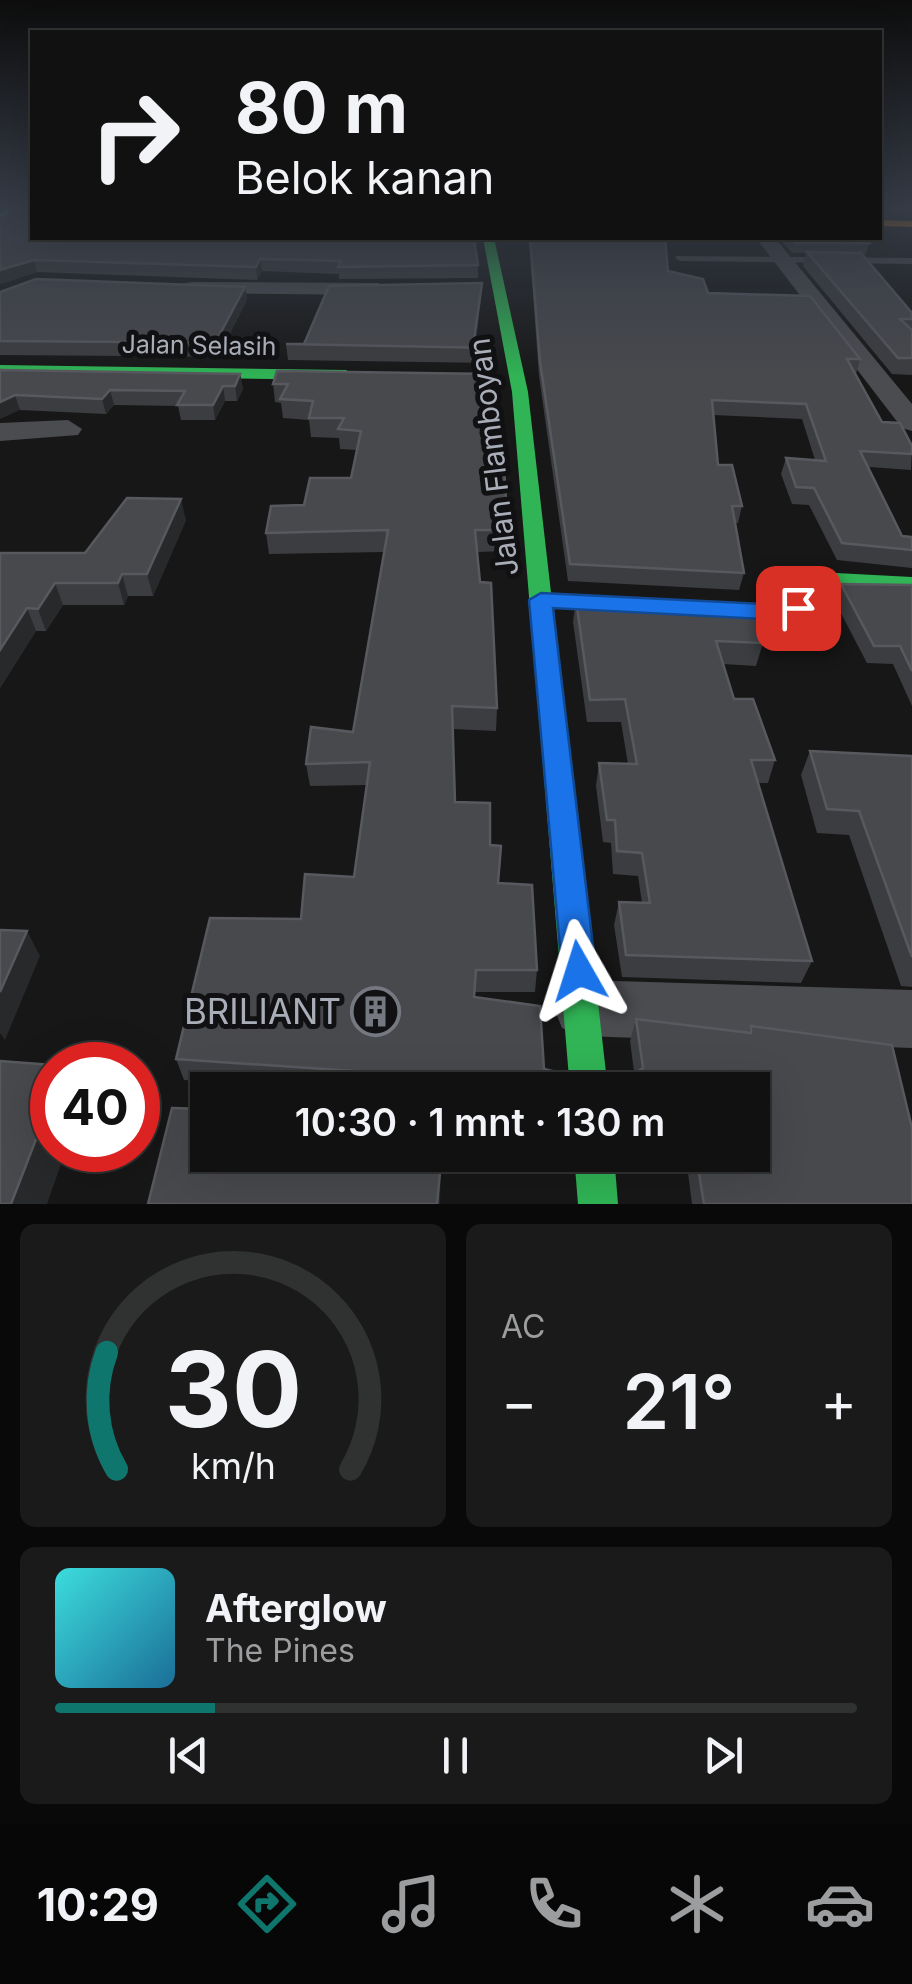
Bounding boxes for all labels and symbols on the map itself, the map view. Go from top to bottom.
street label: Jalan Selasih [121,329,277,361]
street label: Jalan Flamboyan [461,336,525,578]
pin [756,566,841,651]
position arrow [527,919,631,1023]
building icon: BRILIANT [350,985,402,1037]
place label: BRILIANT [184,990,341,1032]
speed limit sign: 40 [30,1042,160,1172]

